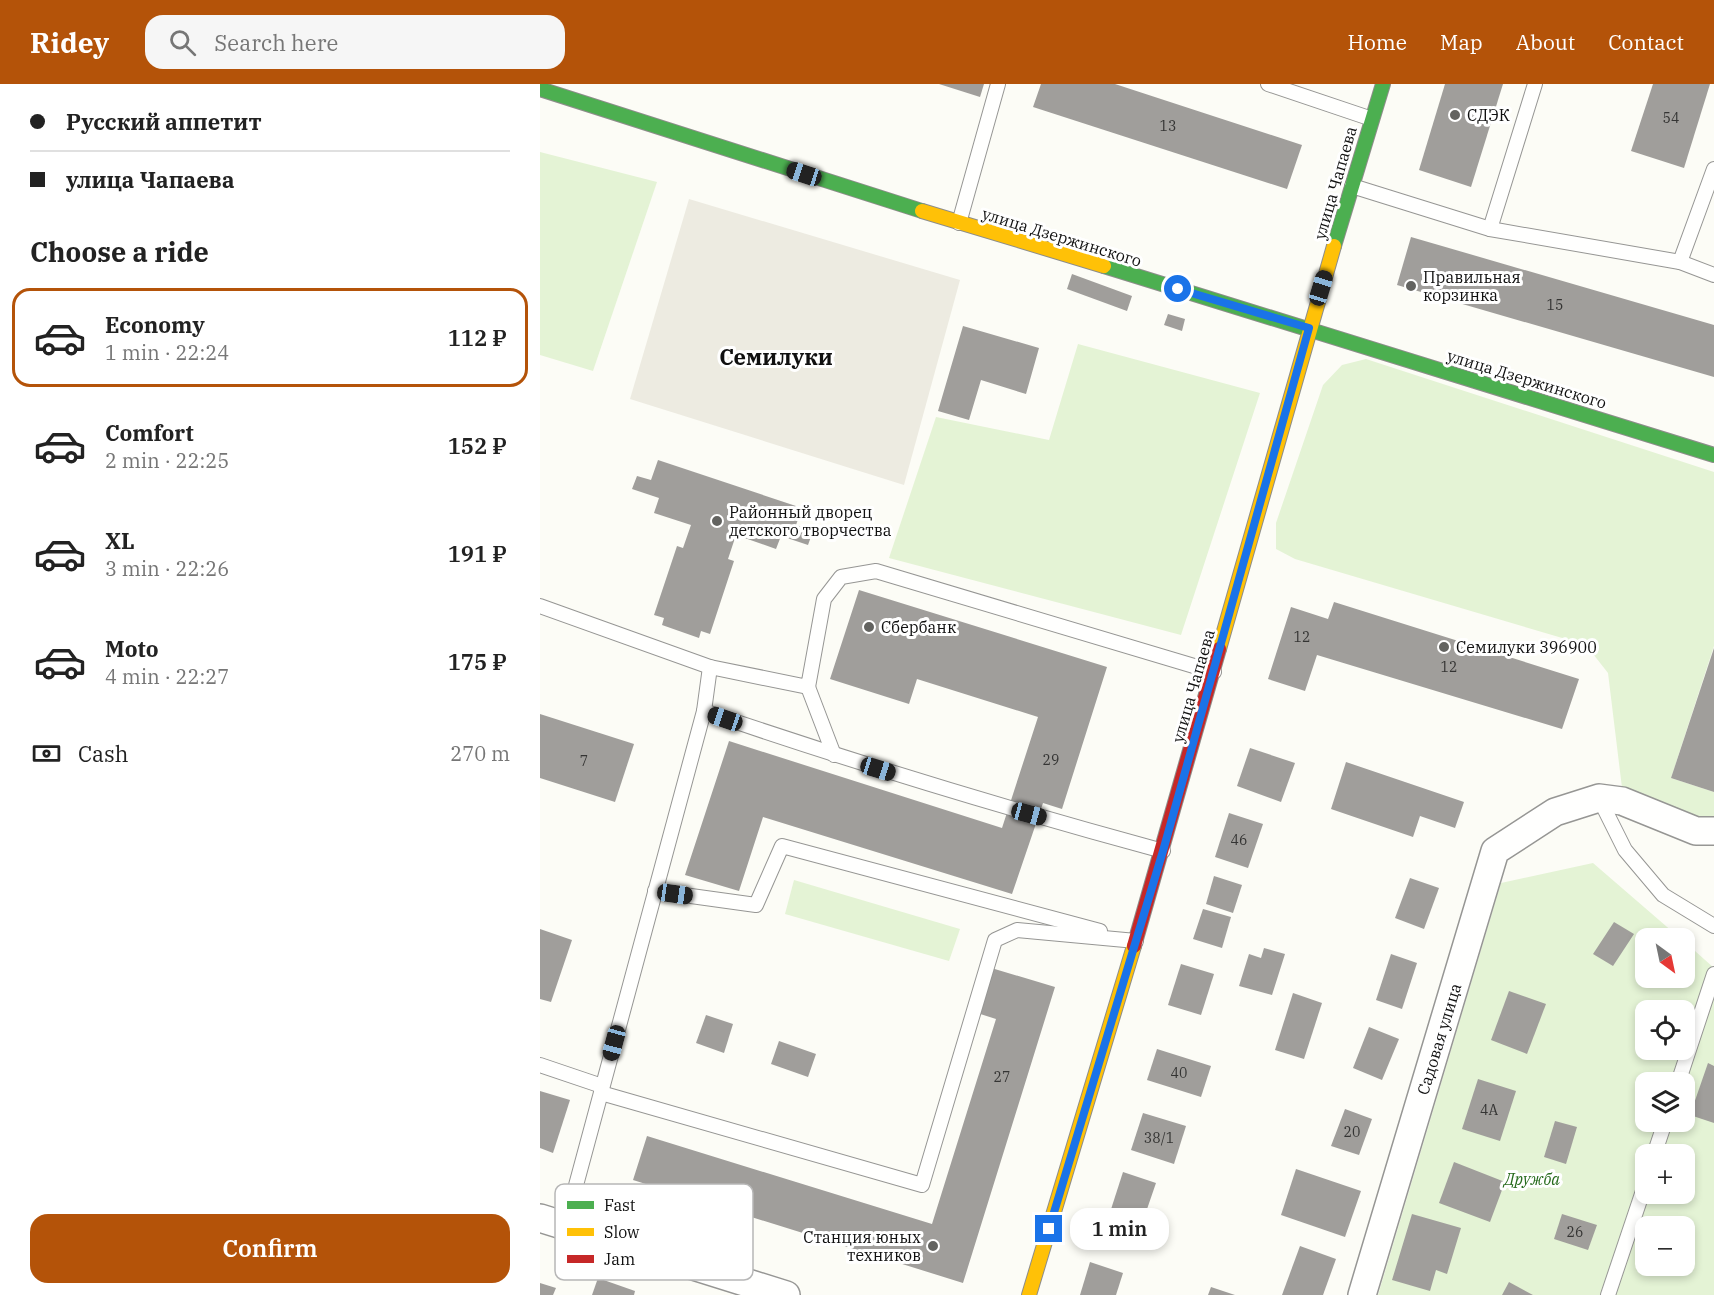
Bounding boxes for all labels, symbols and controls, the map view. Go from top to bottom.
search box [145,15,565,69]
text: Ridey [30,24,109,61]
icon: search [166,26,199,59]
text: Search here [214,28,338,57]
text: Home [1347,28,1407,56]
text: Map [1440,28,1483,56]
text: About [1516,28,1575,56]
text: Contact [1608,28,1684,56]
place label: СДЭК [1467,105,1510,125]
text: Русский аппетит [66,107,262,136]
marker: СДЭК [1448,108,1462,122]
house number: 54 [1663,109,1679,127]
house number: 13 [1160,117,1176,135]
street label: улица Чапаева [1309,124,1361,242]
car [784,160,824,188]
text: улица Чапаева [66,165,234,194]
street label: улица Дзержинского [980,203,1144,271]
text: Choose a ride [30,234,209,269]
place label: Правильная корзинка [1423,267,1521,305]
car [1307,268,1335,308]
route start [1164,275,1191,302]
marker: Правильная корзинка [1404,279,1418,293]
house number: 15 [1547,296,1563,314]
text: Economy [105,310,205,339]
icon: car [33,311,87,365]
text: 112 ₽ [448,323,507,352]
text: 1 min · 22:24 [105,339,229,366]
district label: Семилуки [719,342,833,371]
street label: улица Дзержинского [1445,345,1609,413]
text: Comfort [105,418,194,447]
icon: car [33,419,87,473]
text: 152 ₽ [448,431,507,460]
text: 2 min · 22:25 [105,447,229,474]
place label: Районный дворец детского творчества [729,502,892,540]
marker: Районный дворец детского творчества [710,514,724,528]
text: XL [105,526,135,555]
icon: car [33,527,87,581]
text: 191 ₽ [448,539,507,568]
text: 3 min · 22:26 [105,555,229,582]
place label: Сбербанк [881,617,957,637]
marker: Сбербанк [862,620,876,634]
street label: улица Чапаева [1167,627,1219,745]
house number: 12 [1294,628,1310,646]
text: Moto [105,634,159,663]
icon: car [33,635,87,689]
place label: Семилуки 396900 [1456,637,1597,657]
marker: Семилуки 396900 [1437,640,1451,654]
text: 175 ₽ [448,647,507,676]
house number: 12 [1441,658,1457,676]
text: 4 min · 22:27 [105,663,229,690]
car [705,705,745,733]
icon: cash [30,737,63,770]
text: Cash [78,739,129,768]
text: 270 m [450,740,510,767]
house number: 29 [1043,751,1059,769]
house number: 7 [580,752,588,770]
car [858,755,898,783]
car [1009,801,1049,827]
house number: 46 [1231,831,1247,849]
car [656,883,694,905]
north arrow [1635,928,1695,988]
map controls [1635,928,1695,1276]
street label: Садовая улица [1413,980,1466,1097]
button: locate [1635,1000,1695,1060]
car [601,1023,627,1063]
house number: 40 [1171,1064,1187,1082]
house number: 27 [994,1068,1010,1086]
button: layers [1635,1072,1695,1132]
house number: 4А [1480,1101,1498,1119]
house number: 20 [1344,1123,1360,1141]
house number: 38/1 [1144,1129,1174,1147]
button: + [1635,1144,1695,1204]
park label: Дружба [1502,1169,1560,1189]
legend [555,1184,753,1280]
text: Fast [604,1195,636,1215]
callout: 1 min [1070,1208,1169,1250]
button: Confirm [30,1214,510,1283]
route end [1035,1215,1062,1242]
text: 1 min [1092,1215,1147,1242]
button: − [1635,1216,1695,1276]
text: Slow [604,1222,640,1242]
house number: 26 [1567,1223,1583,1241]
place label: Станция юных техников [803,1227,921,1265]
marker: Станция юных техников [926,1239,940,1253]
text: Jam [604,1249,635,1269]

